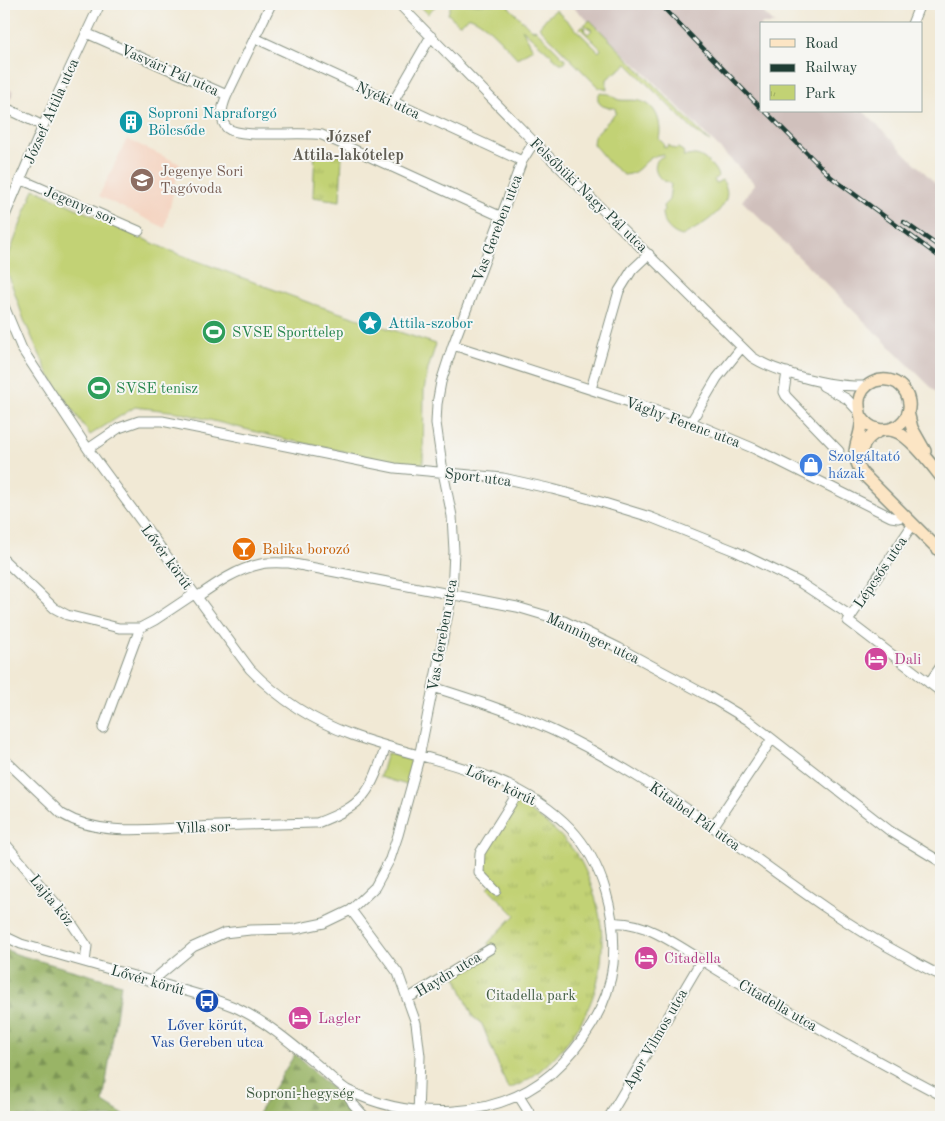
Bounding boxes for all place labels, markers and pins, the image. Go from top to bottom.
place label: Soproni Napraforgó Bölcsőde [148,107,277,139]
building icon: Soproni Napraforgó Bölcsőde [118,109,144,135]
place label: Jegenye Sori Tagóvoda [160,165,243,197]
school or university icon: Jegenye Sori Tagóvoda [129,167,155,193]
place icon: Attila-szobor [357,310,383,336]
place label: Attila-szobor [388,317,473,332]
sports icon: SVSE Sporttelep [201,319,227,345]
place label: SVSE Sporttelep [232,326,344,341]
sports icon: SVSE tenisz [86,375,112,401]
place label: SVSE tenisz [116,382,198,397]
place label: Szolgáltató házak [828,450,900,482]
shop icon: Szolgáltató házak [798,452,824,478]
bar icon: Balika borozó [231,536,257,562]
place label: Balika borozó [262,543,350,558]
hotel icon: Dali [863,646,889,672]
place label: Dali [894,653,921,668]
hotel icon: Citadella [633,945,659,971]
place label: Citadella [664,952,722,967]
bus stop icon: Lőver körút, Vas Gereben utca [194,988,220,1014]
hotel icon: Lagler [287,1005,313,1031]
place label: Lagler [318,1012,361,1027]
place label: Lőver körút, Vas Gereben utca [150,1019,264,1051]

